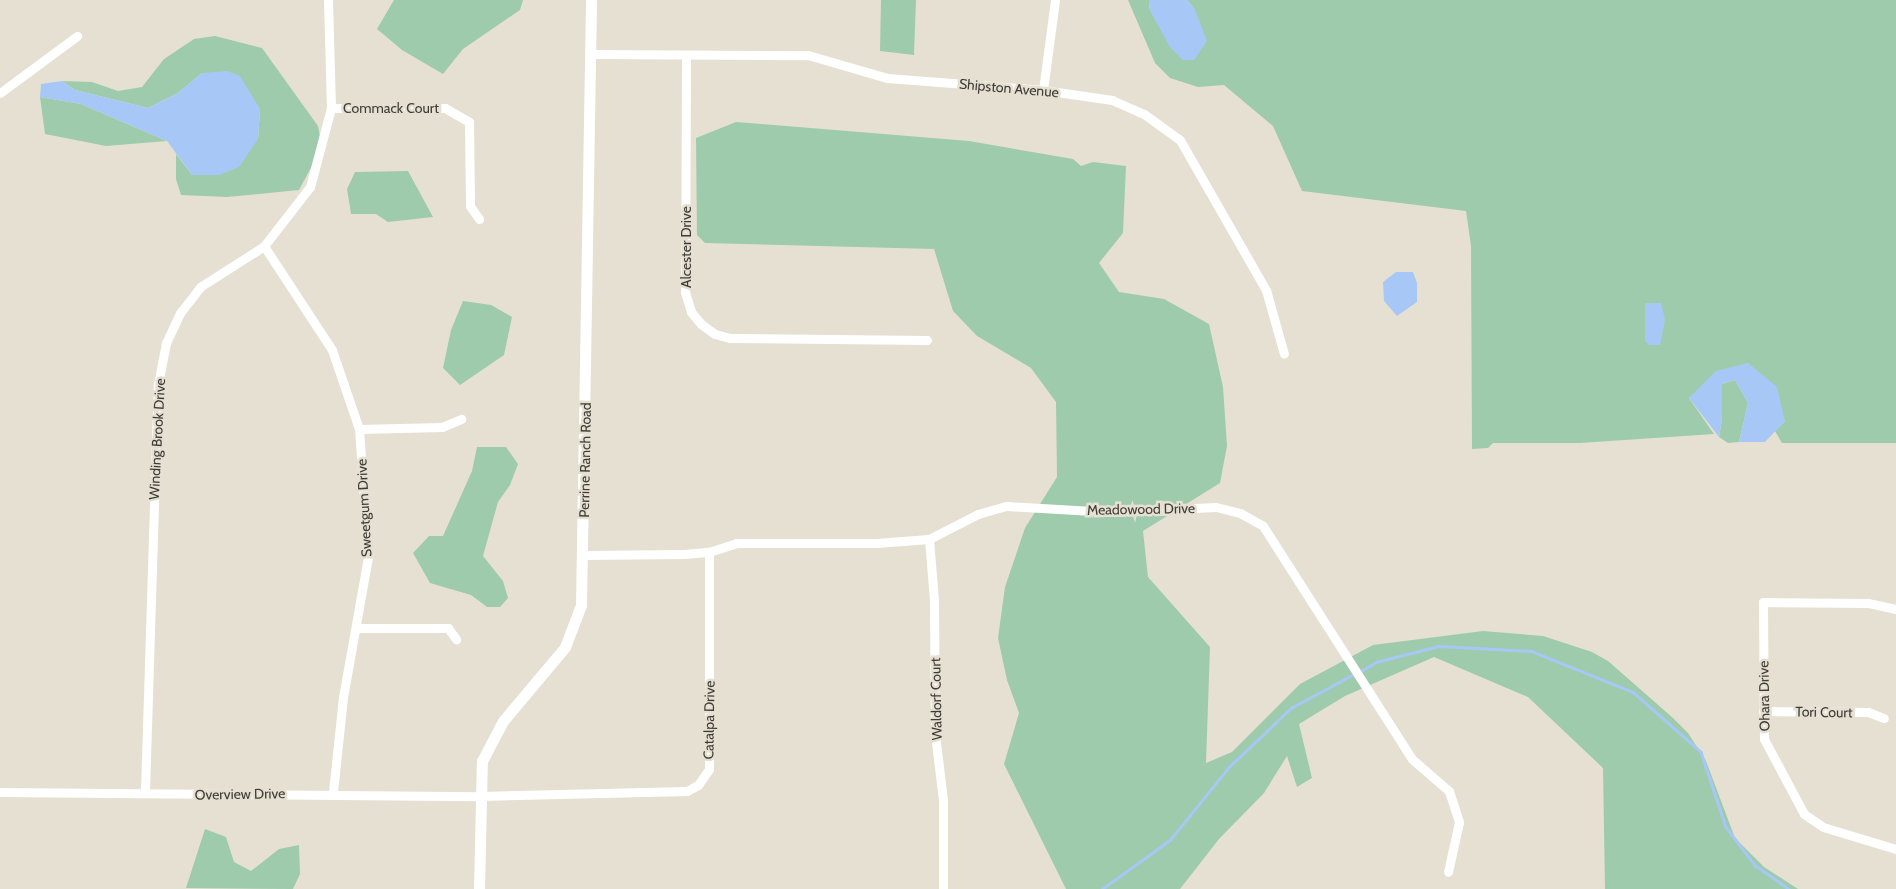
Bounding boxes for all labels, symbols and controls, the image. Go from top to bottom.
street label: Shipston Avenue [958,75,1060,101]
street label: Commack Court [343,100,439,116]
street label: Alcester Drive [678,206,694,288]
street label: Winding Brook Drive [145,378,169,500]
street label: Perrine Ranch Road [576,402,594,518]
street label: Sweetgum Drive [353,458,375,558]
street label: Meadowood Drive [1087,500,1195,518]
street label: Waldorf Court [927,657,945,741]
street label: Ohara Drive [1755,661,1773,731]
street label: Catalpa Drive [700,680,718,760]
street label: Tori Court [1795,703,1853,721]
street label: Overview Drive [194,785,286,803]

